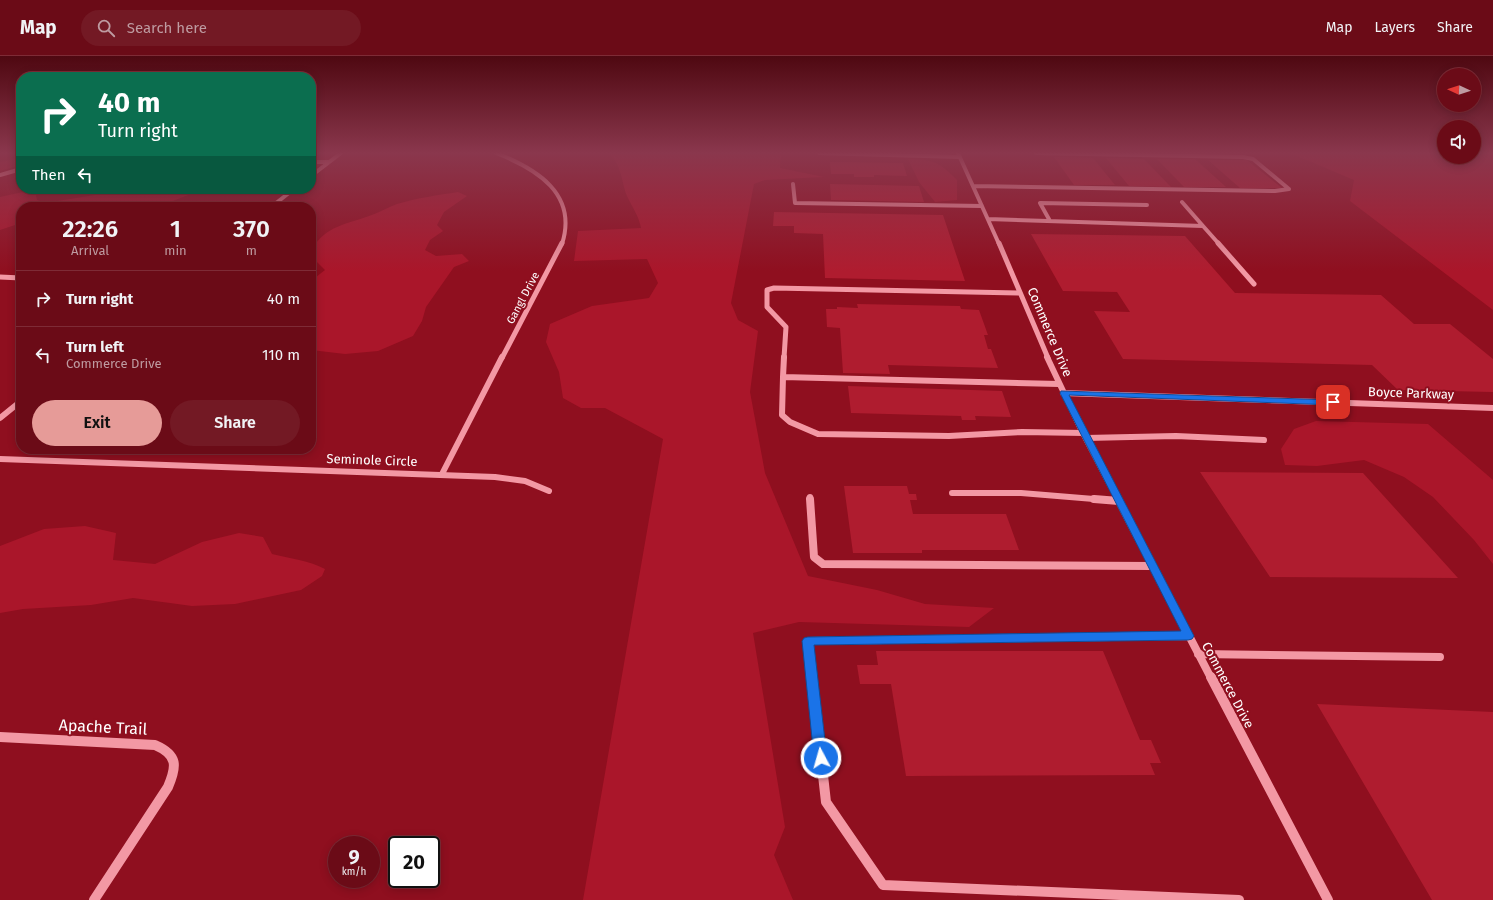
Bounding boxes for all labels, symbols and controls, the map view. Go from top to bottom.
search box [81,10,361,46]
text: Map [20,16,57,39]
icon: search [95,17,117,39]
text: Search here [127,19,207,37]
text: Map [1326,19,1352,36]
text: Layers [1374,19,1415,36]
text: Share [1437,19,1473,36]
north arrow [1437,68,1481,112]
map controls [1437,68,1481,164]
text: 40 m [98,86,161,119]
icon: right [32,88,84,140]
text: Turn right [98,120,178,142]
button: sound [1437,120,1481,164]
icon: left [74,164,96,186]
text: Then [32,166,66,184]
text: 22:26 [62,215,118,243]
text: 1 [170,215,181,243]
text: 370 [233,215,270,243]
text: Arrival [71,243,109,258]
text: min [164,243,187,258]
text: m [246,243,257,258]
street label: Gangl Drive [504,270,542,326]
street label: Commerce Drive [1024,285,1076,379]
icon: right [32,288,54,310]
text: Turn right [66,290,133,308]
text: 40 m [267,290,300,308]
text: Turn left [66,338,124,356]
icon: left [32,344,54,366]
text: 110 m [262,346,300,364]
text: Commerce Drive [66,356,162,371]
street label: Boyce Parkway [1368,384,1455,402]
pin [1316,385,1350,419]
icon: arrive [1322,391,1344,413]
button: Exit [32,400,162,446]
button: Share [170,400,300,446]
street label: Seminole Circle [326,451,418,469]
street label: Commerce Drive [1199,639,1257,731]
street label: Apache Trail [58,715,148,739]
position arrow [800,737,842,779]
speed limit sign: 20 [388,836,440,888]
text: 9 [348,845,360,869]
text: km/h [342,866,366,878]

